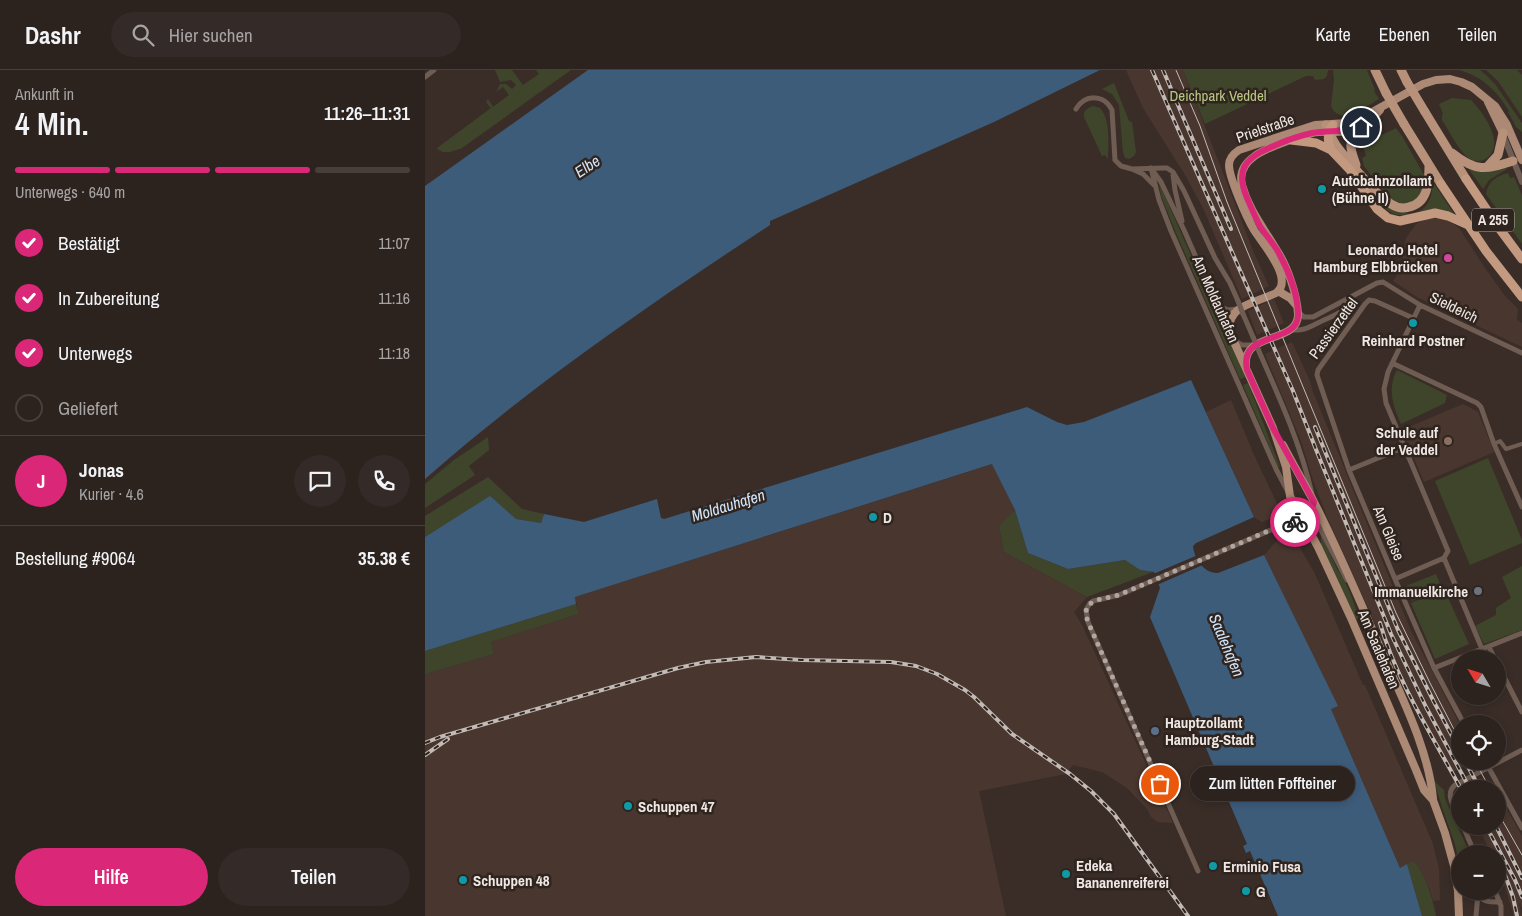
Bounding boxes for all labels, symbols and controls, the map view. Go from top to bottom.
search box [111,12,461,57]
text: Dashr [25,19,81,51]
icon: search [129,21,157,49]
text: Hier suchen [169,22,253,48]
text: Karte [1315,22,1351,47]
text: Ebenen [1379,22,1430,47]
text: Teilen [1458,22,1497,47]
text: Ankunft in [15,83,74,105]
park label: Deichpark Veddel [1169,85,1267,106]
text: 11:26–11:31 [324,100,410,126]
text: 4 Min. [15,102,89,145]
pin [1340,106,1382,148]
street label: Prielstraße [1233,108,1297,148]
icon: home [1347,113,1375,141]
water label: Elbe [570,150,604,182]
place label: Autobahnzollamt (Bühne II) [1332,170,1432,208]
text: Unterwegs · 640 m [15,181,125,203]
marker: Autobahnzollamt (Bühne II) [1316,183,1328,195]
road number: A 255 [1472,208,1514,232]
icon: check [15,229,43,257]
text: Bestätigt [58,230,120,256]
text: 11:07 [378,232,410,254]
place label: Leonardo Hotel Hamburg Elbbrücken [1314,239,1438,277]
street label: Am Moldauhafen [1187,251,1245,346]
marker: Leonardo Hotel Hamburg Elbbrücken [1442,252,1454,264]
icon: check [15,284,43,312]
text: In Zubereitung [58,285,159,311]
street label: Sieldeich [1426,286,1482,328]
text: 11:16 [378,287,410,309]
street label: Passierzettel [1304,293,1362,363]
marker: Reinhard Postner [1407,317,1419,329]
place label: Reinhard Postner [1362,330,1464,351]
icon: check [15,339,43,367]
text: Unterwegs [58,340,132,366]
text: 11:18 [378,342,410,364]
text: Geliefert [58,395,118,421]
place label: Schule auf der Veddel [1376,422,1439,460]
marker: Schule auf der Veddel [1442,435,1454,447]
button: chat [294,455,346,507]
button: phone [358,455,410,507]
text: Jonas [79,457,124,483]
text: J [37,468,45,494]
text: Kurier · 4.6 [79,483,144,505]
water label: Moldauhafen [689,483,767,527]
courier [1270,497,1320,547]
street label: Am Gleise [1368,502,1410,564]
place label: D [883,507,892,528]
icon: bike [1281,508,1309,536]
marker: D [867,511,879,523]
text: Bestellung #9064 [15,545,135,571]
text: 35.38 € [358,545,410,571]
place label: Immanuelkirche [1374,581,1468,602]
marker: Immanuelkirche [1472,585,1484,597]
street label: Am Saalehafen [1353,605,1405,692]
water label: Saalehafen [1204,610,1250,680]
north arrow [1451,650,1506,705]
map controls [1451,650,1506,900]
place label: Hauptzollamt Hamburg-Stadt [1165,712,1254,750]
button: locate [1451,715,1506,770]
marker: Hauptzollamt Hamburg-Stadt [1149,725,1161,737]
pin [1139,763,1181,805]
callout: Zum lütten Foffteiner [1190,766,1355,802]
icon: bag [1146,770,1174,798]
text: Zum lütten Foffteiner [1209,772,1336,794]
button: + [1451,780,1506,835]
place label: Schuppen 47 [638,796,715,817]
marker: Schuppen 47 [622,800,634,812]
button: − [1451,845,1506,900]
button: Hilfe [15,848,208,906]
button: Teilen [218,848,410,906]
place label: Edeka Bananenreiferei [1076,855,1169,893]
place label: Erminio Fusa [1223,856,1301,877]
marker: Erminio Fusa [1207,860,1219,872]
marker: Edeka Bananenreiferei [1060,868,1072,880]
place label: Schuppen 48 [473,870,550,891]
marker: Schuppen 48 [457,874,469,886]
place label: G [1256,881,1266,902]
marker: G [1240,885,1252,897]

